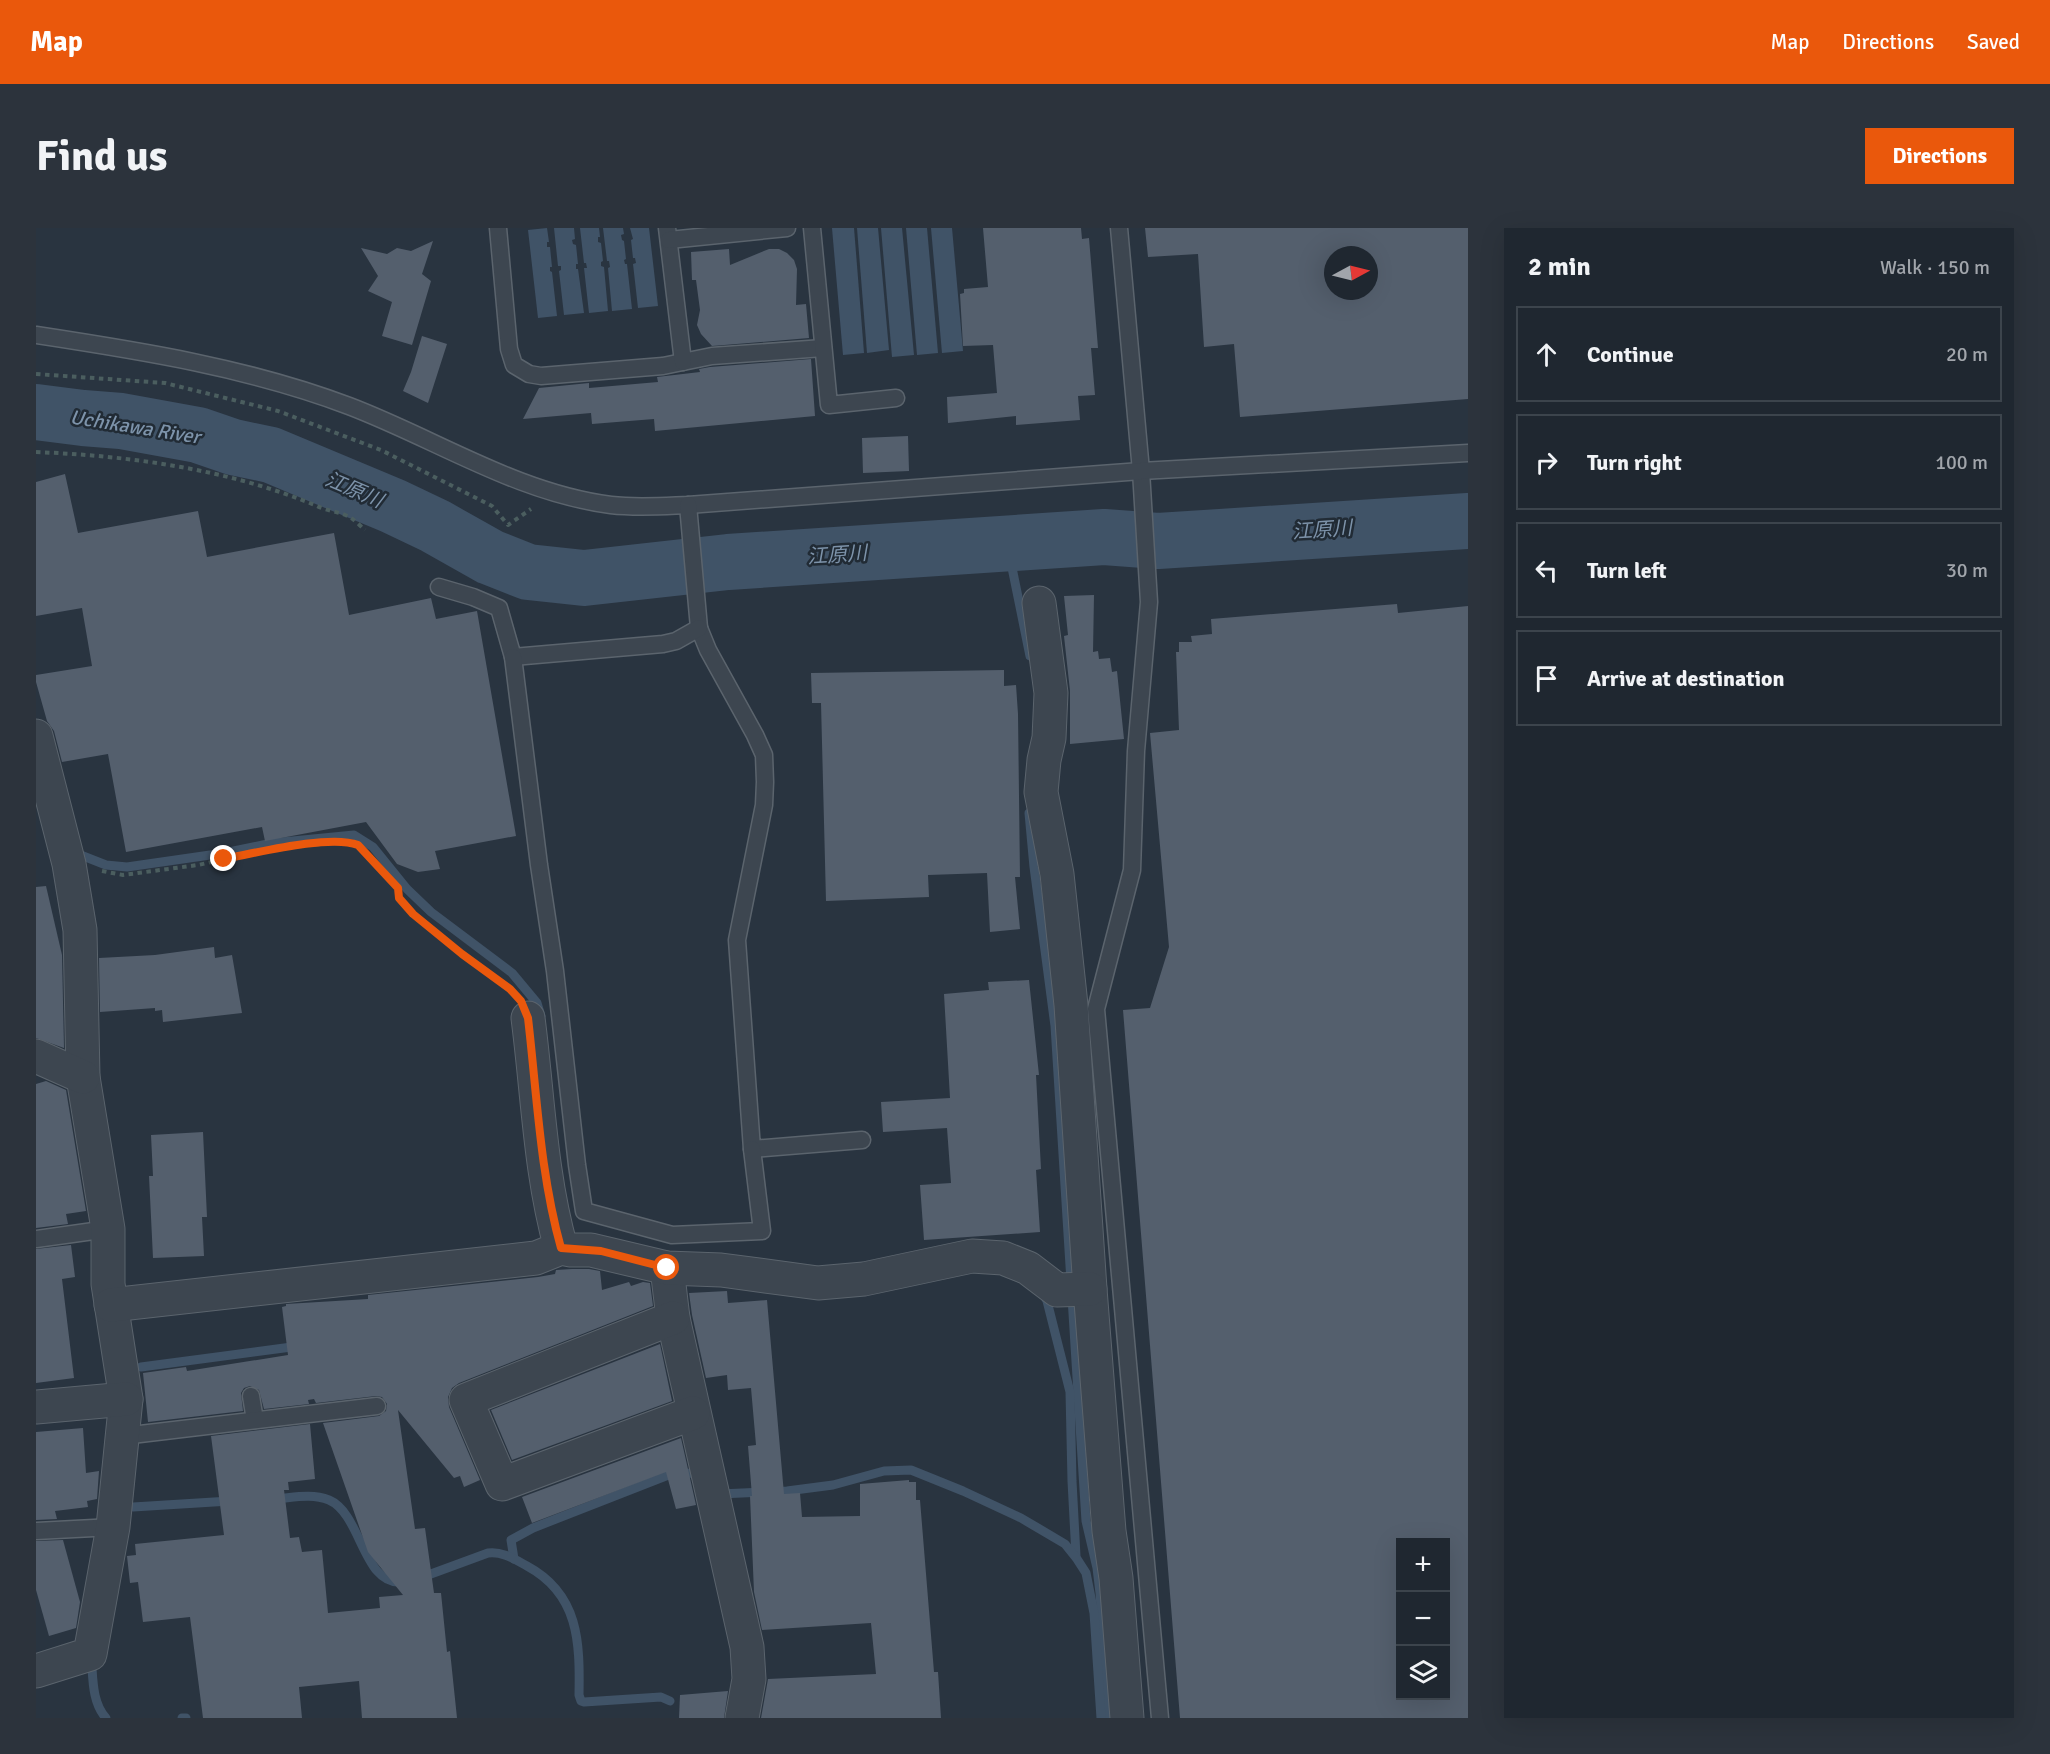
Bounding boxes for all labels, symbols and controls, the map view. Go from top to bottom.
text: Map [30,25,83,59]
text: Map [1771,29,1809,55]
text: Directions [1842,29,1934,55]
text: Saved [1967,29,2020,55]
button: Directions [1865,128,2014,184]
text: Find us [36,131,167,182]
north arrow [1324,246,1378,300]
text: 2 min [1528,251,1591,283]
text: Walk · 150 m [1880,255,1990,280]
icon: ahead [1530,338,1563,371]
text: Continue [1587,341,1674,368]
text: 20 m [1946,342,1988,367]
water label: Uchikawa River [68,404,204,450]
icon: right [1530,446,1563,479]
text: Turn right [1587,449,1682,476]
text: 100 m [1935,450,1988,475]
water label: 江原川 [322,467,388,514]
water label: 江原川 [1291,515,1355,545]
water label: 江原川 [806,540,870,570]
icon: left [1530,554,1563,587]
text: Turn left [1587,557,1667,584]
text: 30 m [1946,558,1988,583]
icon: arrive [1530,662,1563,695]
text: Arrive at destination [1587,665,1784,692]
route end [210,845,236,871]
route start [653,1254,679,1280]
map controls [1396,1538,1450,1700]
button: + [1396,1538,1450,1592]
button: − [1396,1592,1450,1646]
button: layers [1396,1646,1450,1700]

